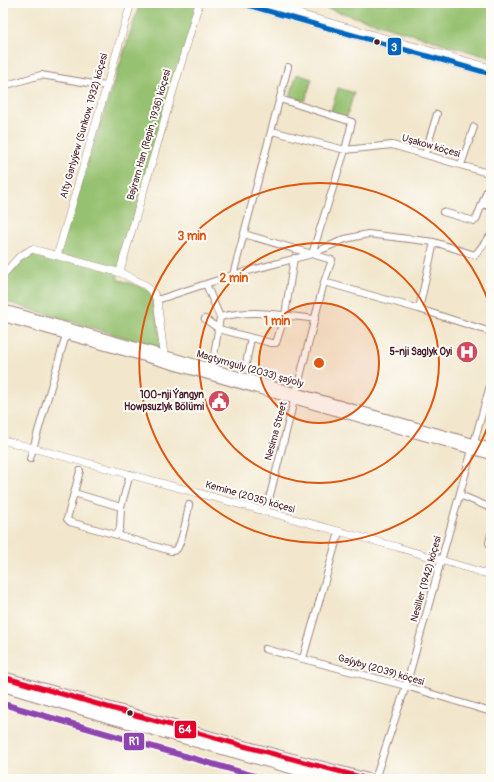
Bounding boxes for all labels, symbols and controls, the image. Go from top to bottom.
unlabelled marker [372,37,382,47]
line badge: 3 [387,37,402,56]
text: 3 [391,41,397,54]
street label: Alty Garlyýew (Surikow, 1932) köçesi [58,52,111,200]
street label: Baýram Han (Repin, 1936) köçesi [125,68,173,202]
street label: Uşakow köçesi [400,132,462,160]
text: 3 min [178,229,207,244]
text: 2 min [220,271,249,286]
text: 1 min [264,314,291,329]
hospital icon: 5-nji Saglyk Oyi [454,339,480,365]
place label: 5-nji Saglyk Oyi [390,346,452,358]
street label: Magtymguly (2033) şaýoly [195,348,306,390]
centre of rings [312,356,326,370]
place label: 100-nji Ýangyn Howpsuzlyk Bölümi [124,387,204,413]
public building icon: 100-nji Ýangyn Howpsuzlyk Bölümi [206,388,232,414]
street label: Nesima Street [262,399,290,462]
street label: Kemine (2035) köçesi [204,478,296,516]
street label: Nesiller (1942) köçesi [408,535,444,623]
street label: Gaýyby (2039) köçesi [336,652,426,688]
unlabelled marker [125,708,135,718]
line badge: 64 [174,720,197,739]
text: 64 [179,723,192,736]
line badge: R1 [123,732,145,751]
text: R1 [129,735,139,748]

